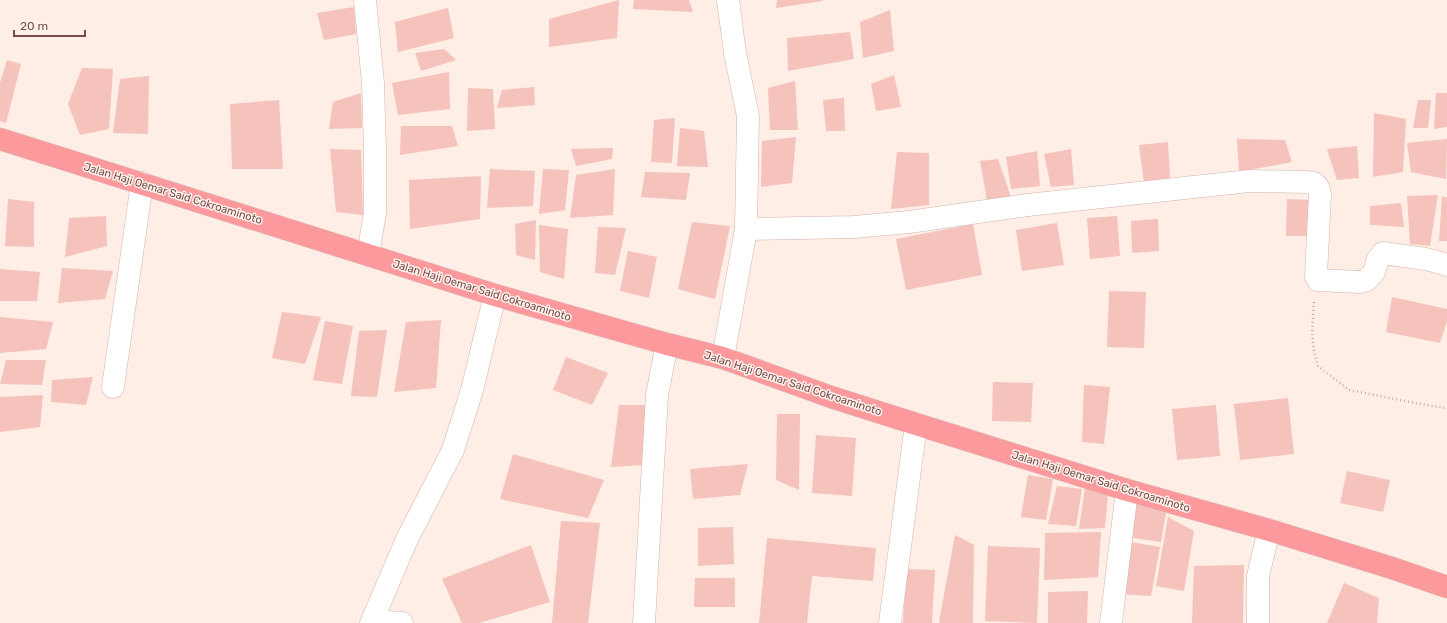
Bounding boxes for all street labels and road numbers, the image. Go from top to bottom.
street label: Jalan Haji Oemar Said Cokroaminoto [82,160,264,227]
street label: Jalan Haji Oemar Said Cokroaminoto [391,257,573,324]
street label: Jalan Haji Oemar Said Cokroaminoto [702,349,883,418]
street label: Jalan Haji Oemar Said Cokroaminoto [1010,448,1192,515]

